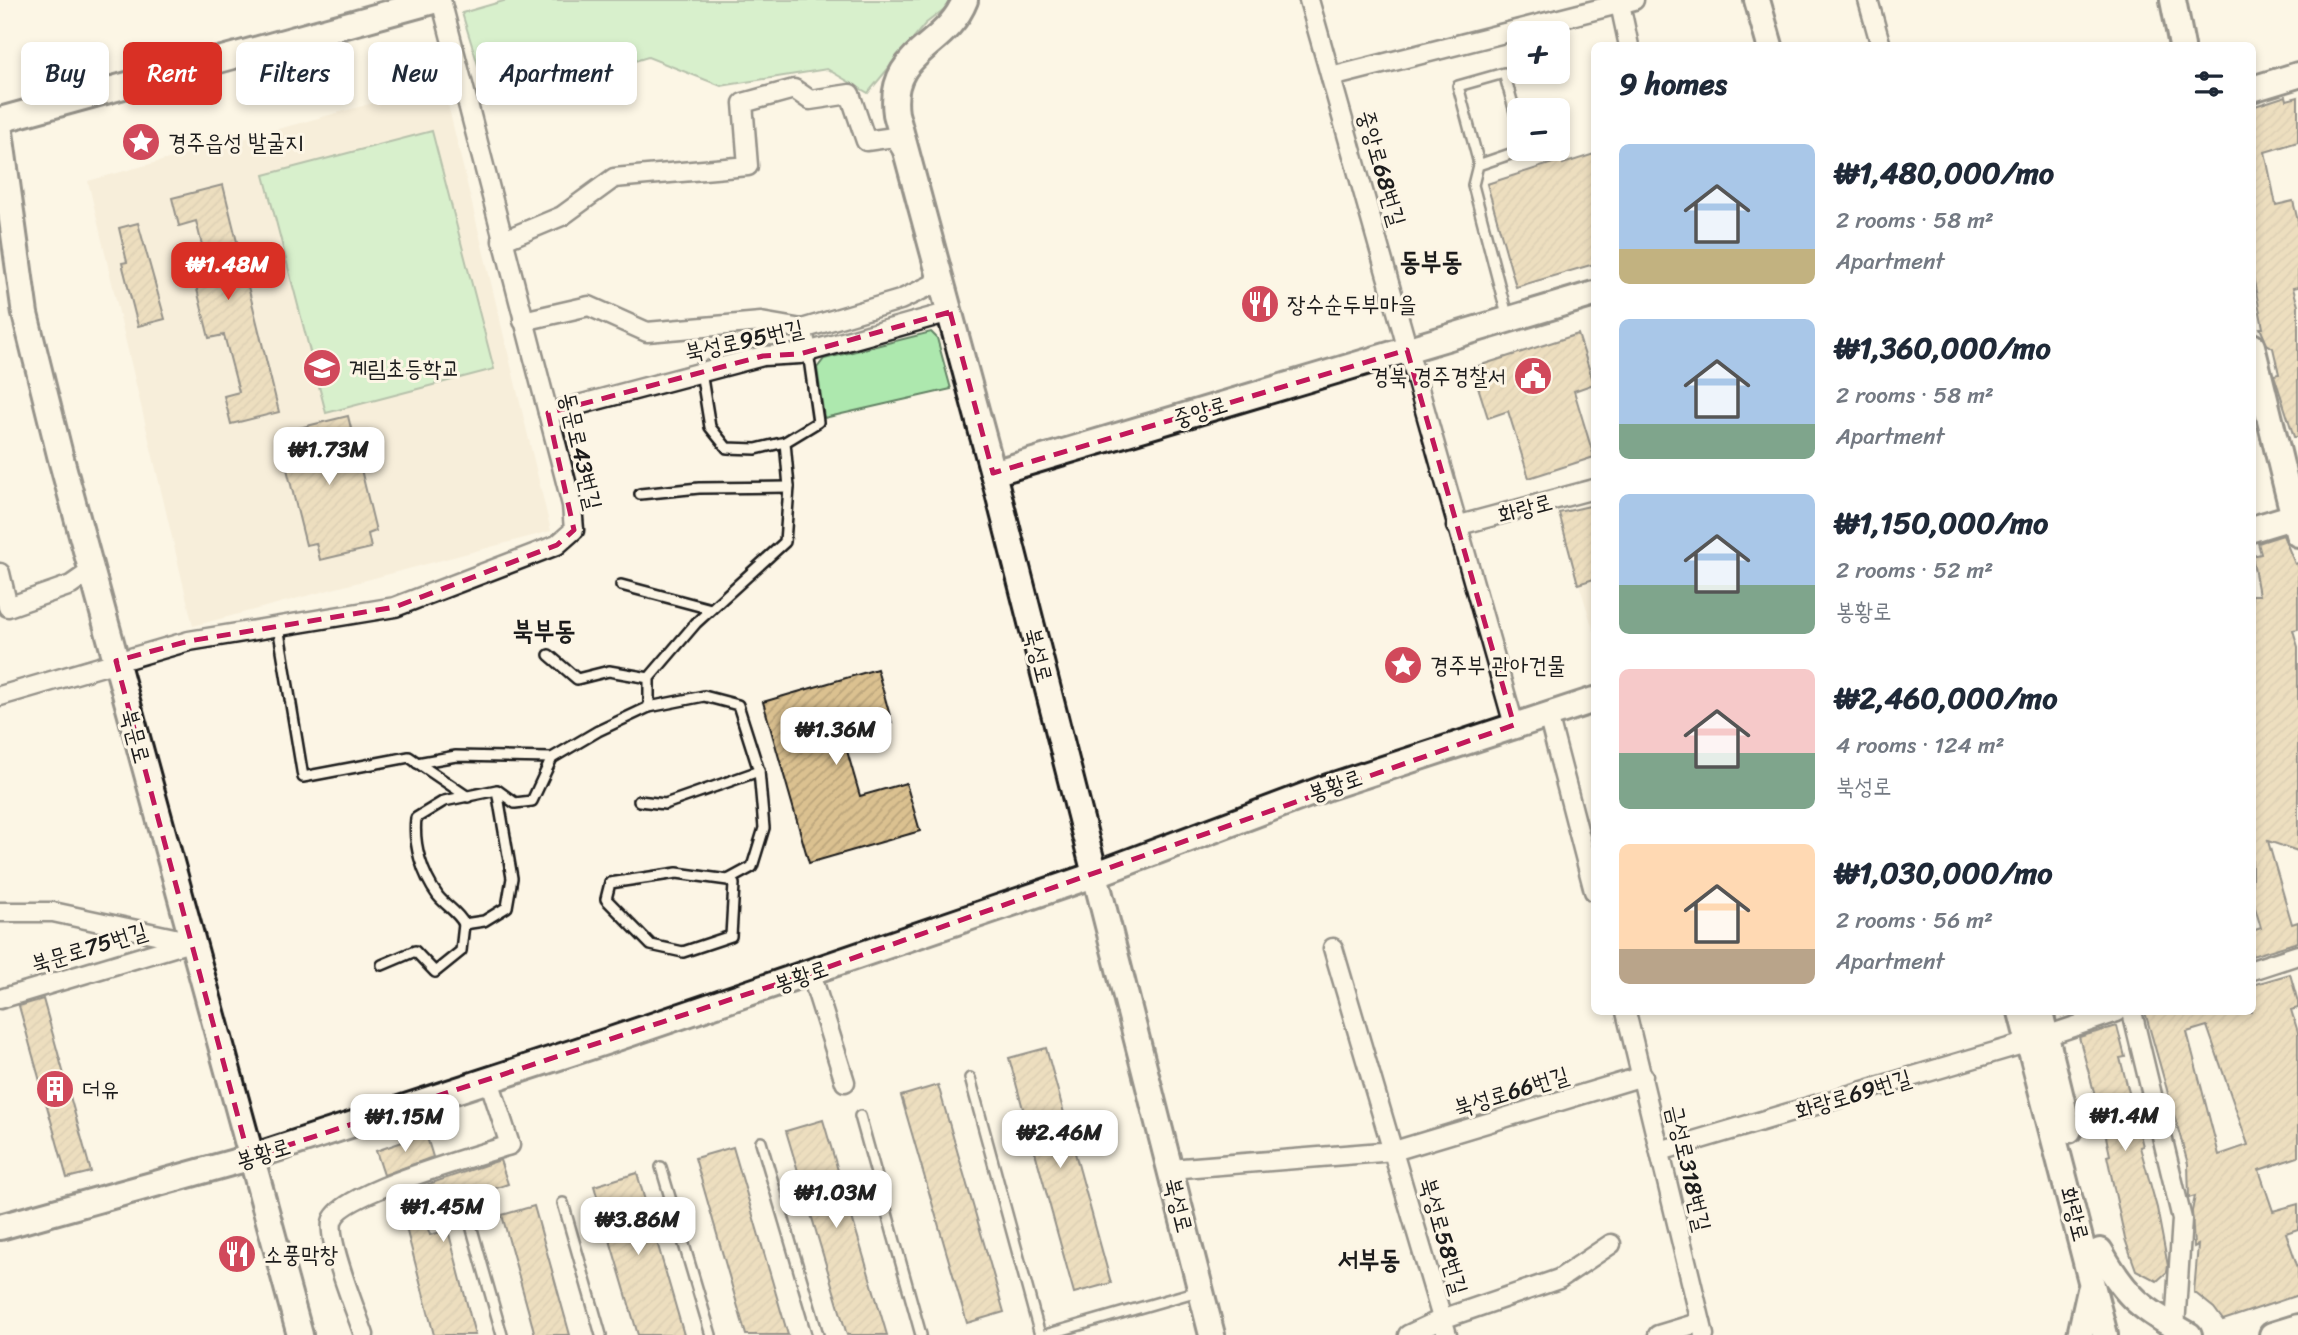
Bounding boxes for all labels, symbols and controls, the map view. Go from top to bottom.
map controls [1507,21,1570,161]
button: + [1507,21,1570,84]
chip: Buy [21,42,109,105]
chip: Rent [123,42,222,105]
chip: Filters [236,42,354,105]
chip: New [368,42,462,105]
chip: Apartment [476,42,637,105]
text: 9 homes [1619,57,1727,111]
icon: filters [2190,65,2228,103]
button: − [1507,98,1570,161]
street label: 중앙로68번길 [1345,105,1418,231]
place icon: 경주읍성 발굴지 [120,121,162,163]
place label: 경주읍성 발굴지 [168,122,304,163]
text: ₩1,480,000/mo [1836,146,2054,200]
icon: home [1675,172,1759,256]
text: 2 rooms · 58 m² [1836,200,1994,241]
district label: 동부동 [1400,238,1462,284]
text: Apartment [1836,241,1945,282]
pin: ₩1.48M [171,243,285,302]
text: ₩1.48M [187,244,269,285]
restaurant icon: 장수순두부마을 [1239,283,1281,325]
place label: 장수순두부마을 [1287,284,1417,325]
street label: 북성로95번길 [681,308,807,373]
text: ₩1,360,000/mo [1836,321,2051,375]
school or university icon: 계림초등학교 [301,347,343,389]
icon: home [1675,347,1759,431]
place label: 계림초등학교 [349,348,460,389]
public building icon: 경북 경주경찰서 [1512,355,1554,397]
place label: 경북 경주경찰서 [1370,356,1506,397]
text: 2 rooms · 58 m² [1836,375,1994,416]
street label: 중앙로 [1168,384,1233,439]
street label: 동문로43번길 [547,388,614,514]
text: Apartment [1836,416,1945,457]
pin: ₩1.73M [272,428,386,487]
text: ₩1.73M [289,429,369,470]
street label: 화랑로 [1493,481,1557,535]
text: ₩1,150,000/mo [1836,496,2048,550]
icon: home [1675,522,1759,606]
text: 2 rooms · 52 m² [1836,550,1993,591]
text: 봉황로 [1836,591,1892,632]
district label: 북부동 [513,607,575,653]
street label: 북성로 [1012,623,1065,687]
place icon: 경주부 관아건물 [1382,644,1424,686]
place label: 경주부 관아건물 [1430,645,1566,686]
text: ₩2,460,000/mo [1836,671,2057,725]
icon: home [1675,697,1759,781]
street label: 북문로 [109,704,163,768]
pin: ₩1.36M [779,708,893,767]
text: ₩1.36M [796,709,876,750]
text: 4 rooms · 124 m² [1836,725,2005,766]
street label: 봉황로 [1302,757,1368,814]
text: 북성로 [1836,766,1892,807]
text: ₩1,030,000/mo [1836,846,2053,900]
icon: home [1675,872,1759,956]
text: 2 rooms · 56 m² [1836,900,1993,941]
street label: 북문로75번길 [26,910,152,985]
text: Apartment [1836,941,1945,982]
street label: 봉황로 [768,948,834,1005]
street label: 북성로66번길 [1448,1055,1574,1128]
street label: 화랑로69번길 [1790,1057,1916,1132]
building icon: 더유 [34,1068,76,1110]
place label: 더유 [82,1069,119,1110]
pin: ₩1.15M [348,1094,462,1154]
pin: ₩1.4M [2076,1094,2174,1153]
text: ₩1.4M [2091,1095,2159,1136]
text: ₩1.15M [366,1096,444,1137]
street label: 금성로318번길 [1654,1101,1723,1236]
pin: ₩2.46M [1003,1110,1117,1170]
text: ₩2.46M [1018,1112,1102,1153]
street label: 봉황로 [231,1126,296,1181]
pin: ₩1.03M [779,1170,893,1230]
text: ₩1.03M [796,1172,876,1213]
street label: 북성로 [1152,1173,1205,1237]
street label: 북성로58번길 [1407,1173,1480,1300]
street label: 화랑로 [2048,1182,2102,1246]
pin: ₩1.45M [386,1184,500,1244]
text: ₩1.45M [402,1186,484,1227]
pin: ₩3.86M [581,1198,695,1257]
text: ₩3.86M [596,1199,680,1240]
restaurant icon: 소풍막창 [216,1233,258,1275]
place label: 소풍막창 [264,1234,339,1275]
district label: 서부동 [1338,1236,1400,1282]

